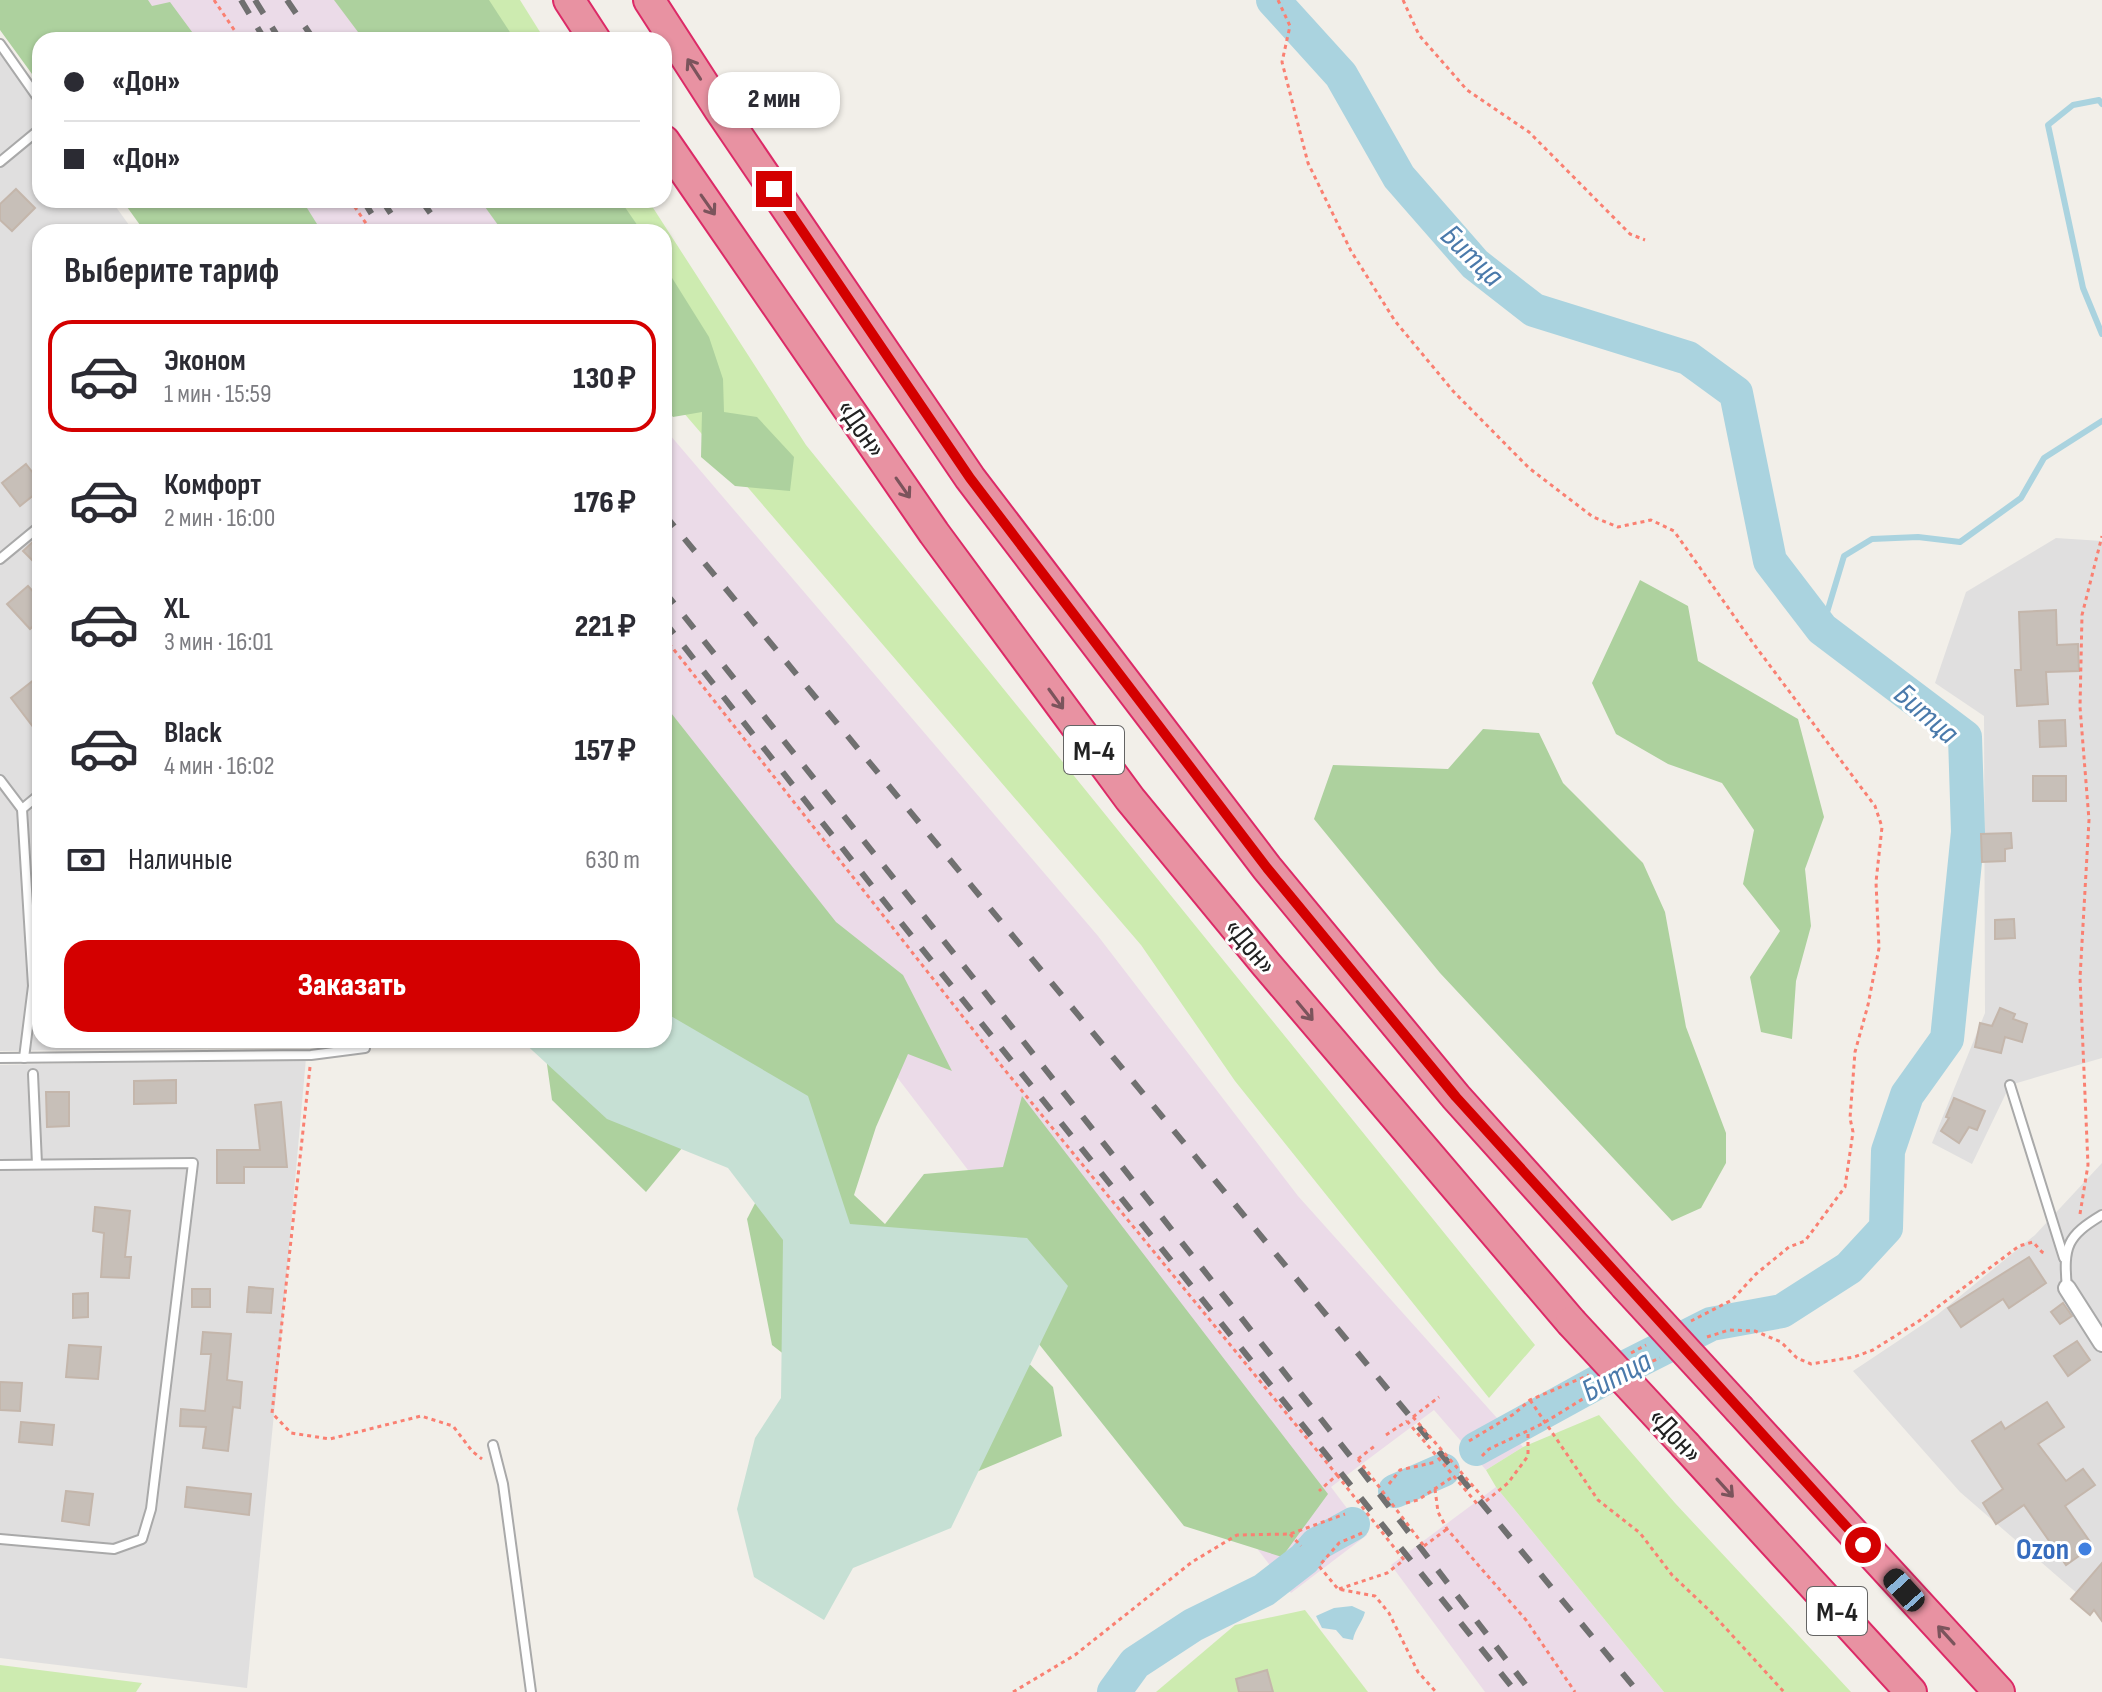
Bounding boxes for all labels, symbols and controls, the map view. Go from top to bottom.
one-way arrow [685,58,701,81]
text: «Дон» [112,64,180,100]
callout: 2 мин [708,73,840,129]
text: 2 мин [748,84,800,115]
text: «Дон» [112,141,180,177]
route end [756,171,792,207]
one-way arrow [700,193,716,215]
water label: Битца [1432,217,1512,296]
text: Выберите тариф [64,250,279,293]
icon: car [68,340,140,412]
text: Эконом [164,343,246,379]
text: 130 ₽ [573,361,636,397]
text: 1 мин · 15:59 [164,379,271,410]
street label: «Дон» [828,392,894,465]
icon: car [68,464,140,536]
text: Комфорт [164,467,261,503]
one-way arrow [895,477,911,499]
text: 176 ₽ [574,485,636,521]
text: 2 мин · 16:00 [164,503,275,534]
icon: car [68,588,140,660]
text: XL [164,591,190,627]
text: 221 ₽ [575,609,636,645]
text: 3 мин · 16:01 [164,627,273,658]
water label: Битца [1886,675,1966,753]
one-way arrow [1048,687,1064,709]
icon: car [68,712,140,784]
text: Black [164,715,222,751]
road number: М-4 [1064,726,1124,774]
text: 157 ₽ [574,733,636,769]
text: 4 мин · 16:02 [164,751,275,782]
icon: cash [64,838,108,882]
text: Наличные [128,842,233,878]
text: 630 m [585,845,640,876]
street label: «Дон» [1216,911,1284,982]
button: Заказать [64,940,640,1032]
one-way arrow [1296,1000,1314,1021]
water label: Битца [1575,1342,1658,1411]
street label: «Дон» [1641,1400,1710,1471]
one-way arrow [1715,1478,1734,1498]
route start [1845,1527,1881,1563]
place label: Ozon [2016,1532,2069,1568]
marker: Ozon [2076,1540,2094,1558]
car [1879,1564,1929,1616]
road number: М-4 [1807,1587,1867,1635]
one-way arrow [1937,1626,1955,1646]

